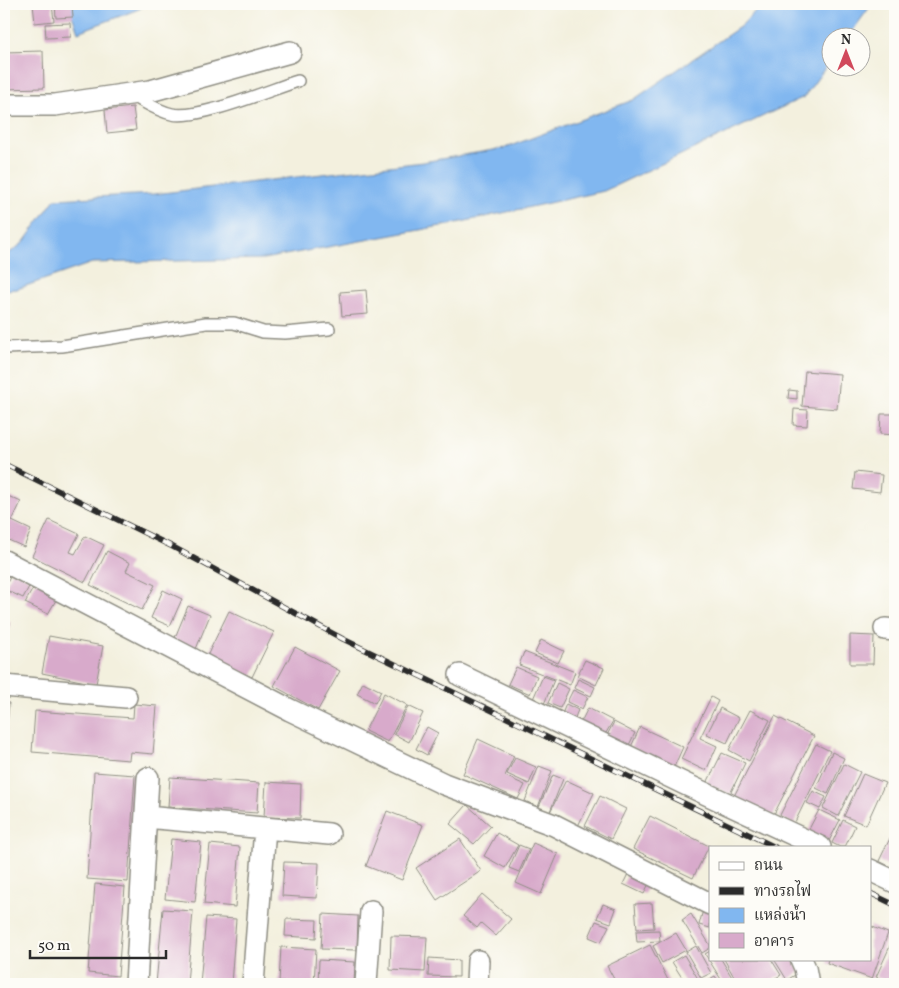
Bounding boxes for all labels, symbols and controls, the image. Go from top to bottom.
north arrow [822,28,872,78]
text: N [841,31,851,50]
legend [709,846,872,960]
text: ถนน [754,856,783,877]
text: ทางรถไฟ [754,880,811,903]
text: แหล่งน้ำ [754,904,806,927]
scale bar [30,928,166,960]
text: อาคาร [754,932,794,953]
text: 50 m [38,936,70,957]

